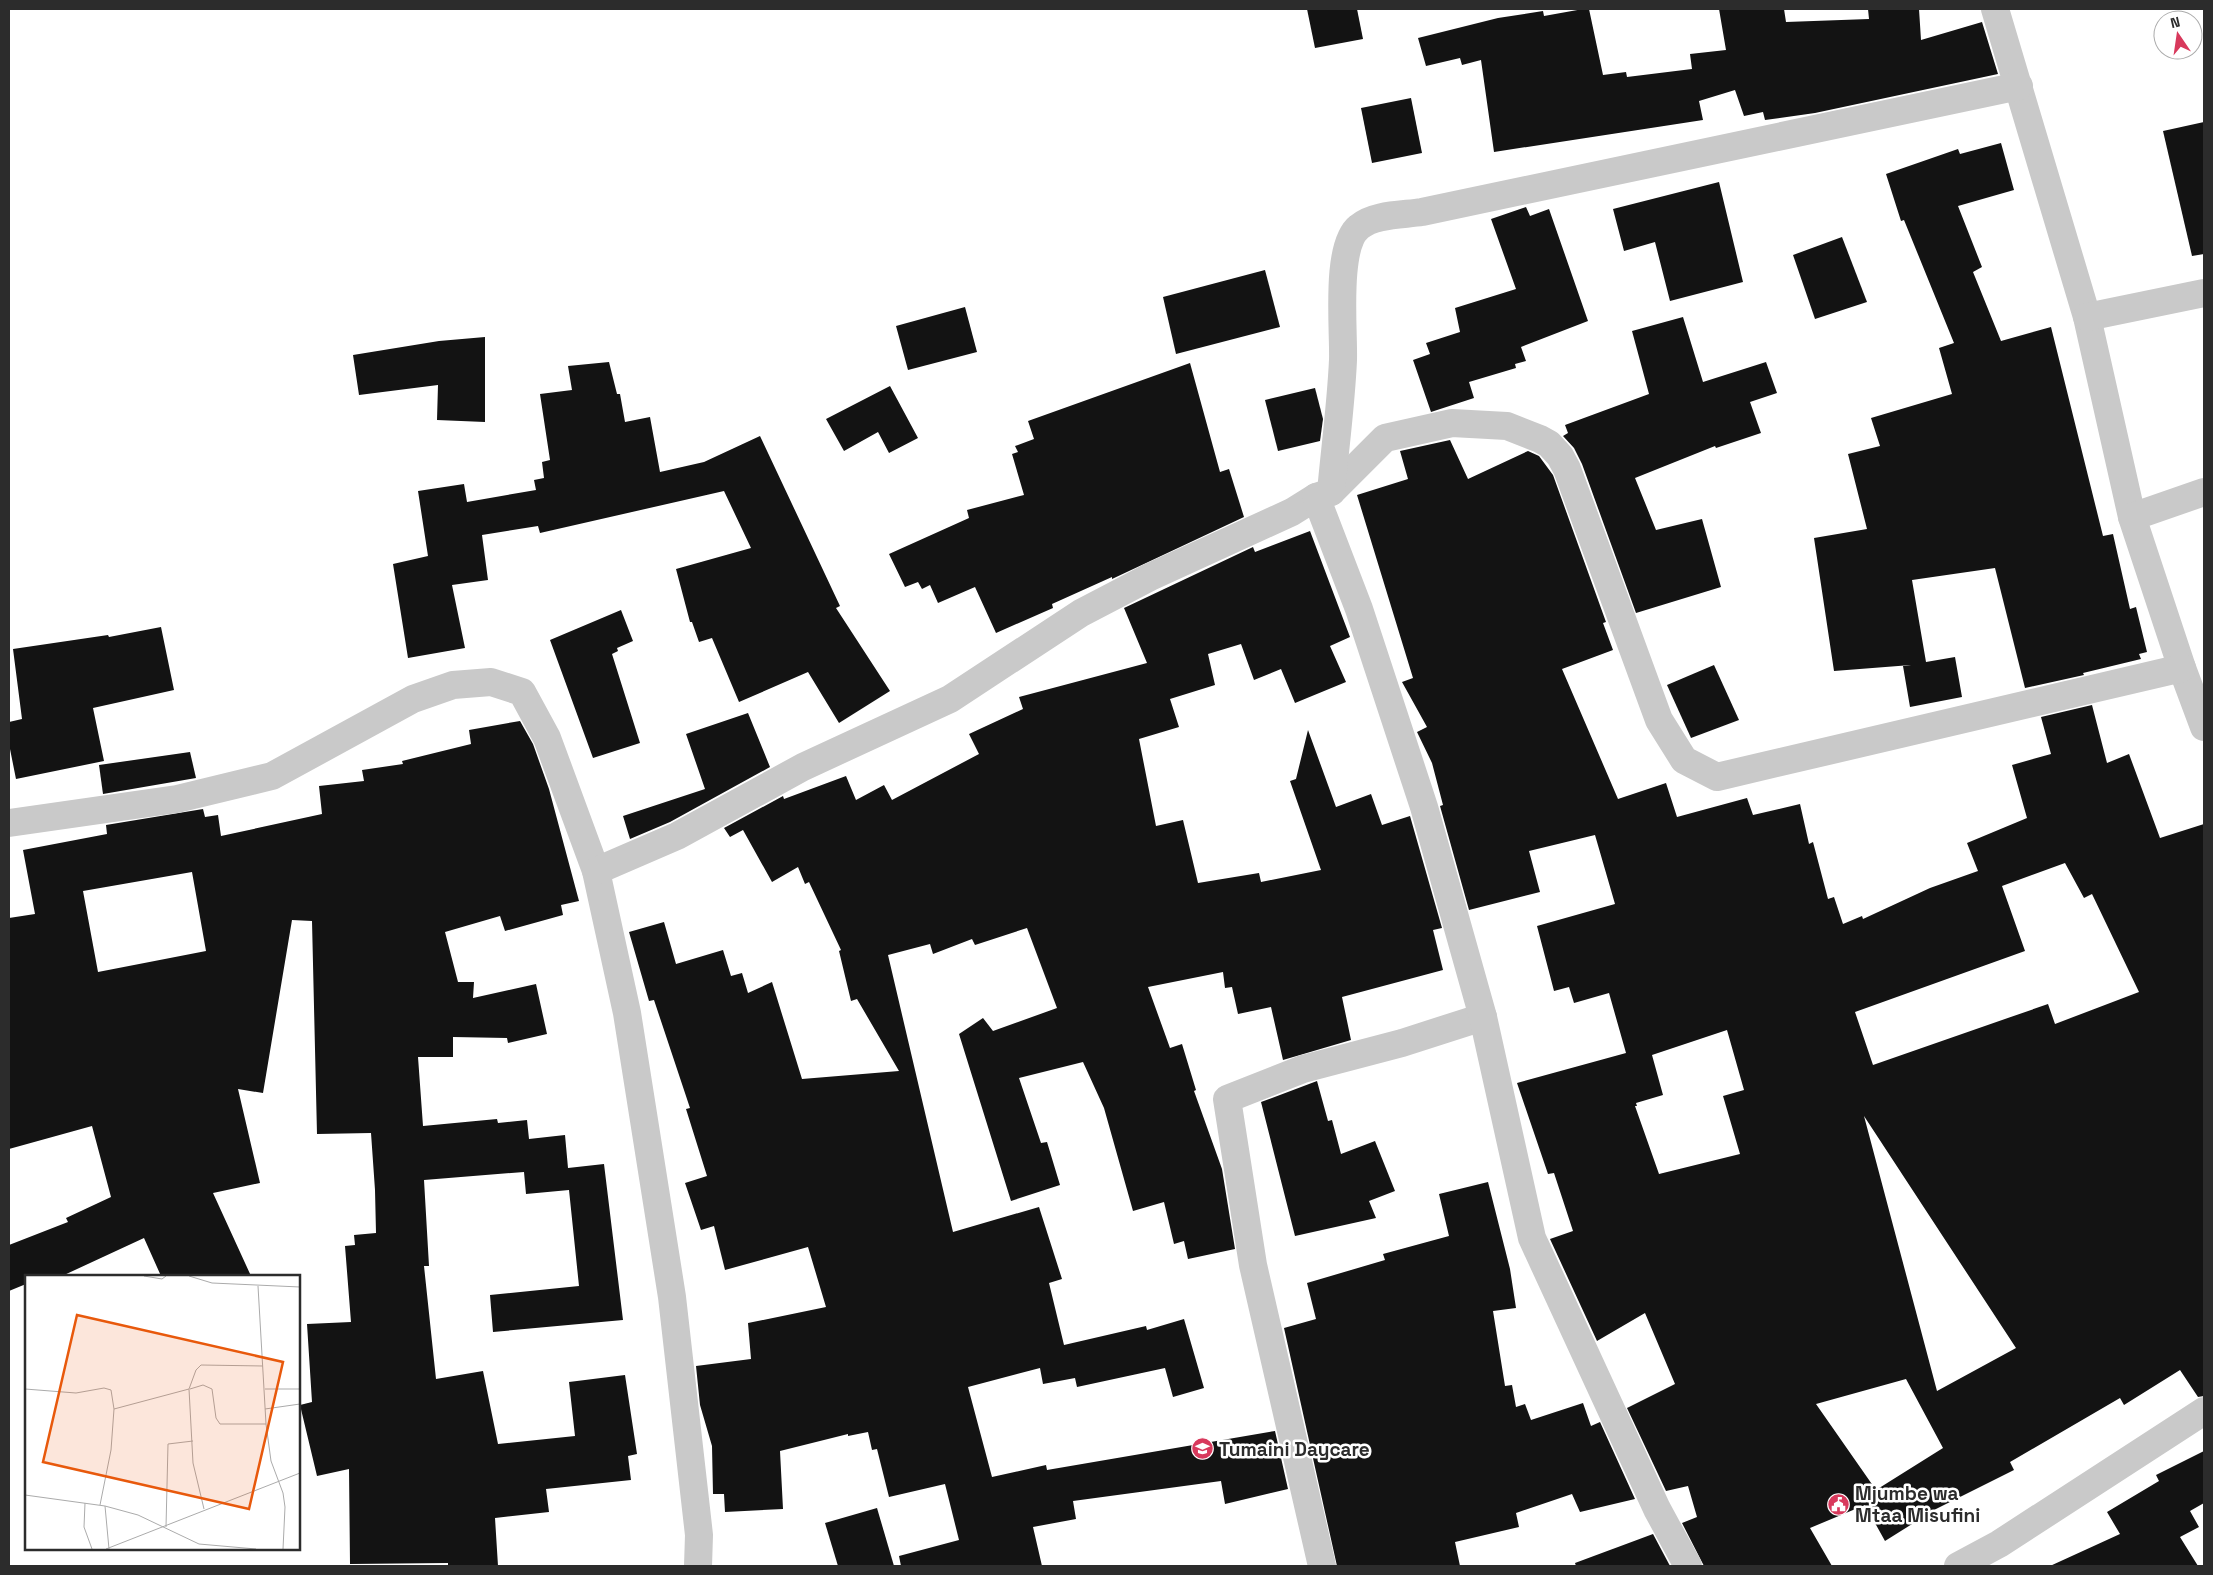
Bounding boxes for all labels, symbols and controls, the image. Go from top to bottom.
north arrow [2153,10,2203,60]
text: N [2168,13,2182,32]
inset map [25,1275,300,1550]
school or university icon: Tumaini Daycare [1191,1437,1215,1461]
place label: Tumaini Daycare [1219,1437,1370,1462]
place label: Mjumbe wa Mtaa Misufini [1855,1481,1980,1528]
public building icon: Mjumbe wa Mtaa Misufini [1827,1492,1851,1516]

